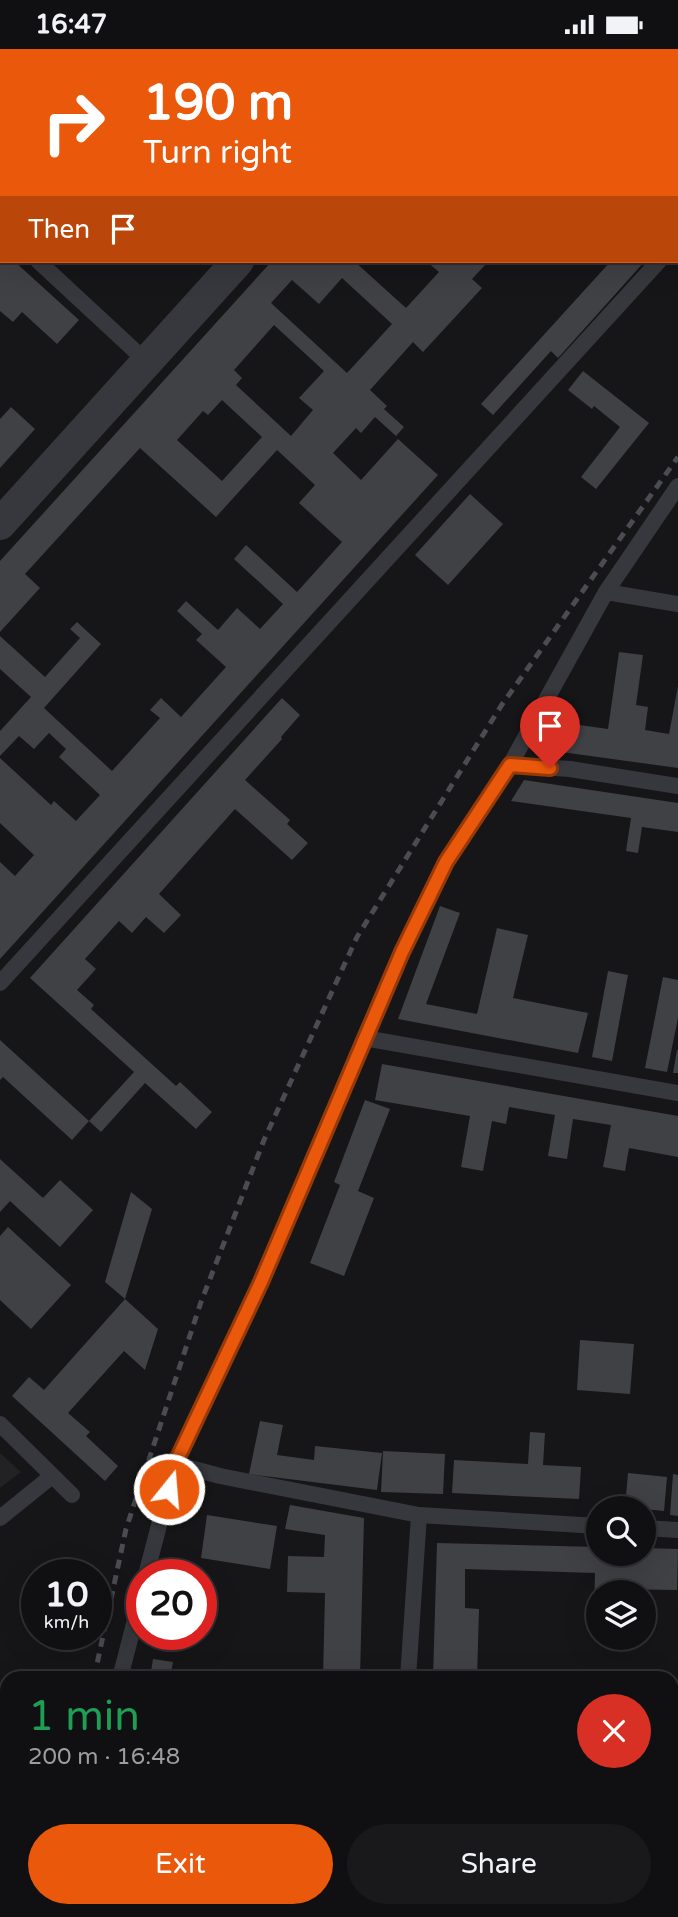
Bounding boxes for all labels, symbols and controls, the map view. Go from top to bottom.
text: 16:47 [35,9,107,40]
text: 190 m [143,74,293,133]
icon: right [28,77,119,168]
text: Turn right [143,134,292,172]
icon: arrive [104,210,142,248]
text: Then [28,214,90,245]
pin [520,696,580,768]
icon: arrive [531,707,569,745]
position arrow [132,1452,206,1526]
map controls [586,1496,656,1650]
button: search [586,1496,656,1566]
speed limit sign: 20 [126,1559,217,1650]
text: 10 [45,1574,88,1616]
button: layers [586,1580,656,1650]
text: km/h [44,1611,89,1633]
text: 1 min [28,1691,140,1742]
button: close [577,1694,651,1768]
text: 200 m · 16:48 [28,1743,180,1771]
button: Exit [28,1824,333,1904]
button: Share [347,1824,651,1904]

